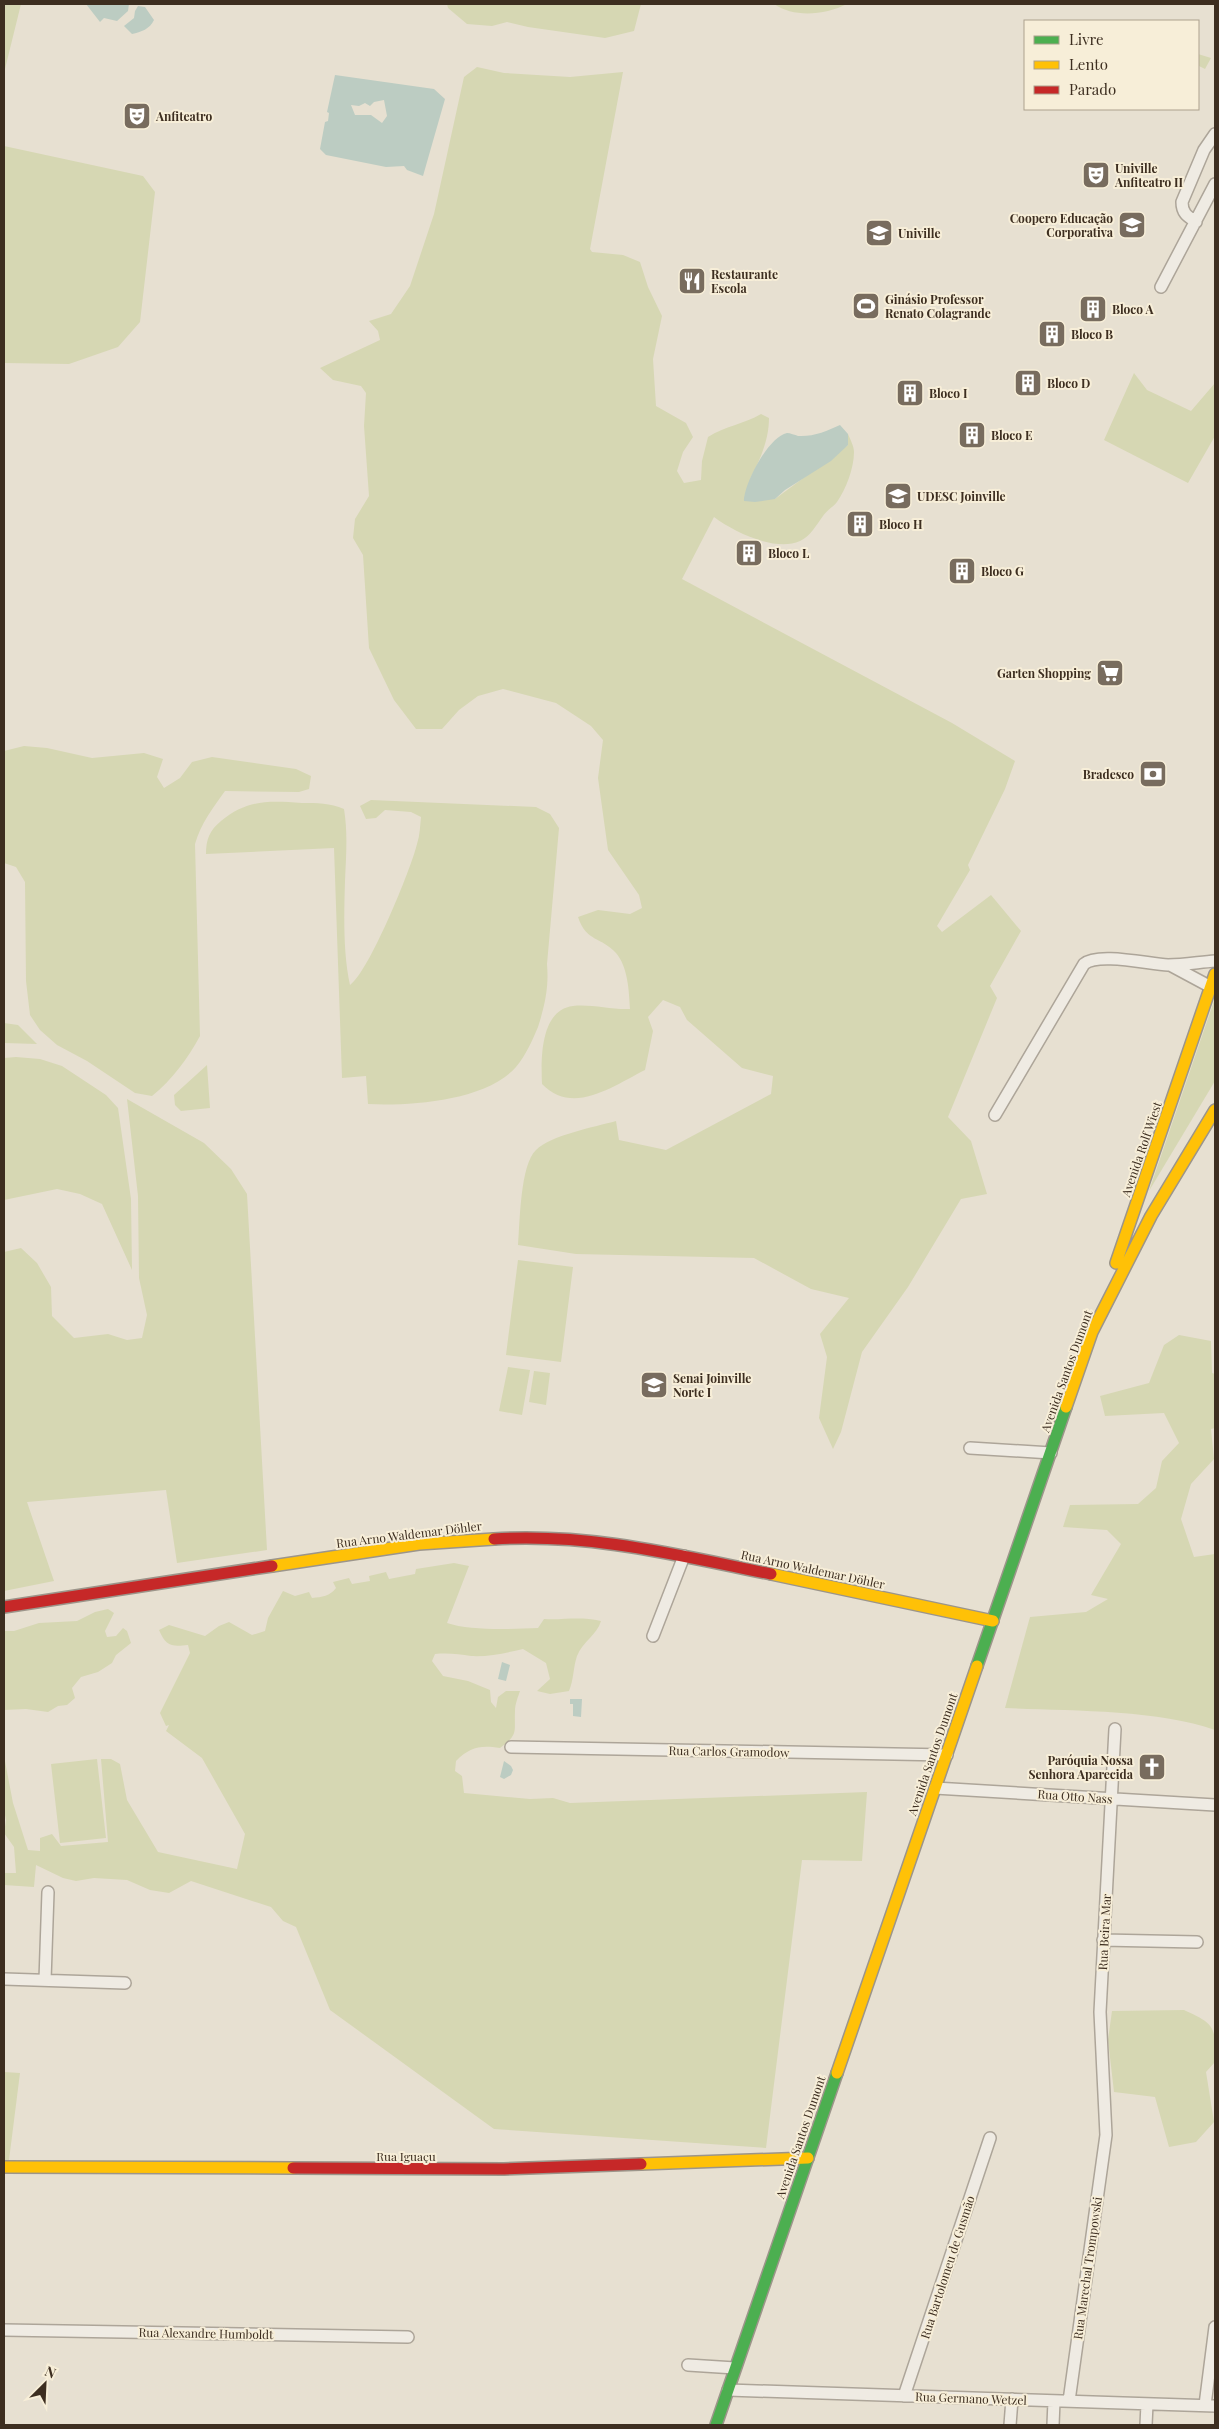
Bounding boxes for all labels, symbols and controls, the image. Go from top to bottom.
legend [1024,20,1199,110]
text: Livre [1069,29,1104,49]
text: Lento [1069,54,1108,74]
text: Parado [1069,79,1116,99]
theatre icon: Anfiteatro [122,101,152,131]
place label: Anfiteatro [155,108,212,124]
theatre icon: Univille Anfiteatro II [1081,160,1111,190]
place label: Univille Anfiteatro II [1114,160,1183,190]
place label: Coopero Educação Corporativa [1010,210,1114,240]
school or university icon: Coopero Educação Corporativa [1117,210,1147,240]
school or university icon: Univille [864,218,894,248]
place label: Univille [898,225,941,241]
restaurant icon: Restaurante Escola [677,266,707,296]
place label: Restaurante Escola [711,266,778,296]
sports icon: Ginásio Professor Renato Colagrande [851,291,881,321]
place label: Ginásio Professor Renato Colagrande [885,291,991,321]
building icon: Bloco A [1078,294,1108,324]
place label: Bloco A [1112,301,1154,317]
building icon: Bloco B [1037,319,1067,349]
place label: Bloco B [1071,326,1113,342]
building icon: Bloco D [1013,368,1043,398]
place label: Bloco D [1047,375,1090,391]
building icon: Bloco I [895,378,925,408]
place label: Bloco I [929,385,968,401]
building icon: Bloco E [957,420,987,450]
place label: Bloco E [991,427,1033,443]
school or university icon: UDESC Joinville [883,481,913,511]
place label: UDESC Joinville [917,488,1006,504]
building icon: Bloco H [845,509,875,539]
place label: Bloco H [879,516,923,532]
building icon: Bloco L [734,538,764,568]
place label: Bloco L [768,545,810,561]
building icon: Bloco G [947,556,977,586]
place label: Bloco G [981,563,1024,579]
supermarket icon: Garten Shopping [1095,658,1125,688]
place label: Garten Shopping [997,665,1091,681]
bank icon: Bradesco [1138,759,1168,789]
place label: Bradesco [1083,766,1134,782]
street label: Avenida Rolf Wiest [1117,1098,1165,1200]
street label: Avenida Santos Dumont [1036,1307,1096,1435]
school or university icon: Senai Joinville Norte I [639,1370,669,1400]
place label: Senai Joinville Norte I [673,1370,751,1400]
street label: Rua Arno Waldemar Döhler [335,1517,483,1551]
street label: Rua Arno Waldemar Döhler [740,1546,887,1592]
street label: Avenida Santos Dumont [903,1690,961,1819]
street label: Rua Carlos Gramodow [668,1742,790,1760]
place label: Paróquia Nossa Senhora Aparecida [1028,1752,1134,1782]
church icon: Paróquia Nossa Senhora Aparecida [1137,1752,1167,1782]
street label: Rua Otto Nass [1037,1785,1113,1807]
street label: Rua Beira Mar [1094,1893,1114,1971]
street label: Avenida Santos Dumont [771,2073,829,2202]
street label: Rua Iguaçu [376,2148,436,2164]
street label: Rua Bartolomeu de Gusmão [916,2193,978,2341]
street label: Rua Marechal Trompowski [1069,2195,1105,2340]
street label: Rua Alexandre Humboldt [138,2324,274,2342]
north arrow [20,2359,70,2409]
text: N [42,2361,59,2382]
street label: Rua Germano Wetzel [915,2388,1028,2408]

